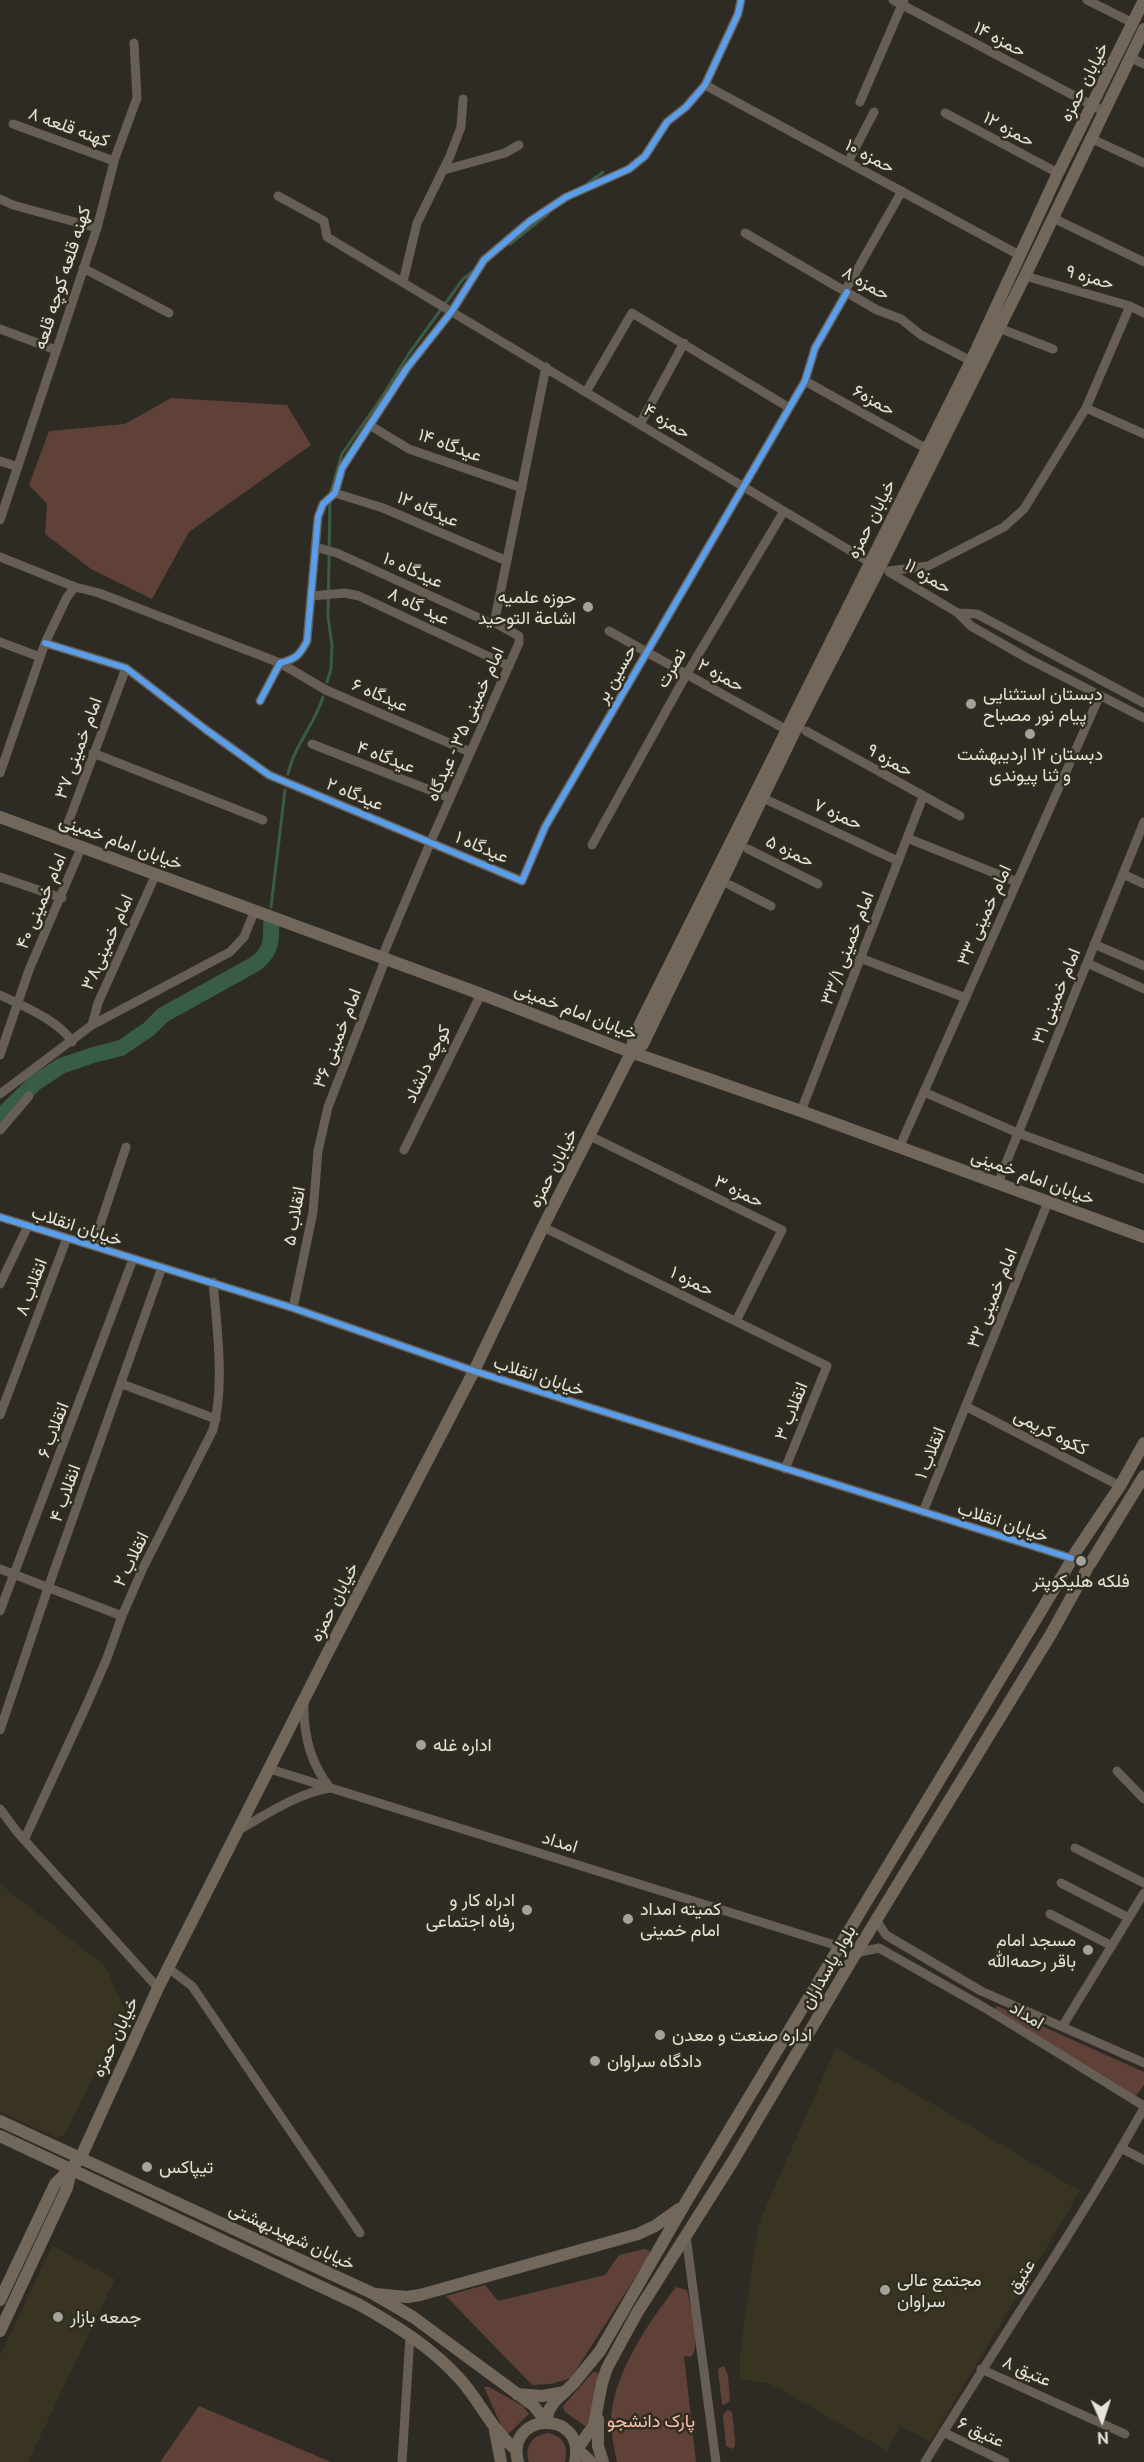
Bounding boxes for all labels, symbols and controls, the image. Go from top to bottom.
street label: حمزه ۱۴ [970,16,1030,62]
street label: خیابان حمزه [1055,39,1113,125]
street label: کهنه قلعه ۸ [25,102,113,152]
street label: حمزه ۱۲ [980,107,1038,151]
street label: حمزه ۱۰ [841,134,899,178]
street label: کهنه قلعه کوچه قلعه [29,204,95,352]
street label: حمزه ۹ [1063,260,1117,294]
street label: حمزه ۸ [838,261,894,305]
street label: حمزه۶ [849,380,899,420]
street label: حمزه ۴ [640,399,694,443]
street label: عیدگاه ۱۴ [415,424,485,466]
street label: خیابان حمزه [842,476,900,562]
street label: عیدگاه ۱۲ [394,486,462,532]
street label: عیدگاه ۱۰ [380,547,446,593]
street label: حمزه ۱۱ [901,554,955,598]
street label: عید گاه ۸ [385,582,453,630]
place label: حوزه علمیه اشاعة التوحید [478,586,576,628]
marker: حوزه علمیه اشاعة التوحید [581,600,595,614]
street label: حسین بر [591,641,641,707]
street label: امام خمینی ۳۵ - عیدگاه [421,644,509,804]
street label: نصرت [651,644,691,692]
street label: حمزه ۲ [694,653,748,697]
street label: عیدگاه ۶ [349,673,411,717]
place label: دبستان استثنایی پیام نور مصباح [983,683,1103,726]
street label: امام خمینی ۳۷ [50,694,106,802]
marker: دبستان استثنایی پیام نور مصباح [964,697,978,711]
marker: دبستان ۱۲ اردیبهشت و ثنا پیوندی [1023,727,1037,741]
street label: عیدگاه ۴ [354,736,418,778]
street label: حمزه ۹ [863,739,917,781]
place label: دبستان ۱۲ اردیبهشت و ثنا پیوندی [957,743,1103,786]
street label: عیدگاه ۲ [323,773,387,815]
street label: حمزه ۷ [810,793,866,835]
street label: خیابان امام خمینی [56,810,186,874]
street label: عیدگاه ۱ [452,826,512,868]
street label: حمزه ۵ [762,830,818,872]
street label: امام خمینی ۴۰ [11,850,71,952]
street label: امام خمینی ۳۳ [952,861,1016,969]
street label: امام خمینی ۳۳/۱ [815,888,879,1008]
street label: امام خمینی۳۸ [76,891,138,993]
street label: امام خمینی ۳۱ [1027,945,1085,1047]
street label: خیابان امام خمینی [512,978,640,1044]
street label: امام خمینی ۳۶ [308,985,366,1091]
street label: کوچه دلشاد [399,1022,455,1106]
street label: خیابان حمزه [524,1125,582,1211]
street label: خیابان امام خمینی [968,1145,1098,1209]
street label: حمزه ۳ [711,1170,767,1212]
street label: انقلاب ۵ [278,1185,310,1247]
street label: خیابان انقلاب [29,1201,125,1251]
street label: امام خمینی ۳۲ [962,1245,1022,1351]
street label: انقلاب ۸ [10,1255,52,1319]
street label: حمزه ۱ [667,1261,717,1301]
street label: خیابان انقلاب [491,1351,587,1401]
street label: انقلاب ۳ [770,1379,812,1443]
street label: انقلاب ۶ [33,1399,73,1461]
street label: ککوه کریمی [1010,1404,1092,1460]
street label: انقلاب ۱ [910,1424,950,1482]
street label: انقلاب ۴ [45,1461,85,1525]
street label: خیابان انقلاب [955,1497,1051,1547]
street label: انقلاب ۲ [108,1528,154,1590]
marker: فلکه هلیکوپتر [1074,1554,1088,1568]
street label: خیابان حمزه [305,1559,363,1645]
place label: فلکه هلیکوپتر [1032,1570,1130,1592]
place label: اداره غله [433,1734,492,1756]
marker: اداره غله [414,1738,428,1752]
street label: امداد [540,1826,580,1858]
place label: ادراه کار و رفاه اجتماعی [426,1889,515,1932]
place label: کمیته امداد امام خمینی [640,1898,721,1940]
marker: ادراه کار و رفاه اجتماعی [520,1903,534,1917]
marker: کمیته امداد امام خمینی [621,1912,635,1926]
street label: بلوار پاسداران [795,1921,861,2013]
place label: مسجد امام باقر رحمه‌الله [988,1929,1076,1972]
marker: مسجد امام باقر رحمه‌الله [1081,1943,1095,1957]
street label: خیابان حمزه [87,1993,143,2081]
street label: امداد [1006,1996,1048,2034]
place label: اداره صنعت و معدن [672,2024,812,2046]
marker: اداره صنعت و معدن [653,2028,667,2042]
place label: دادگاه سراوان [607,2050,702,2072]
marker: دادگاه سراوان [588,2054,602,2068]
place label: تیپاکس [159,2156,213,2178]
marker: تیپاکس [140,2160,154,2174]
street label: خیابان شهیدبهشتی [226,2197,358,2275]
street label: عتیق [1002,2255,1040,2297]
place label: مجتمع عالی سراوان [897,2269,982,2312]
marker: مجتمع عالی سراوان [878,2283,892,2297]
place label: جمعه بازار [70,2306,141,2328]
marker: جمعه بازار [51,2310,65,2324]
street label: عتیق ۸ [999,2351,1055,2391]
north arrow [1072,2390,1132,2450]
park label: پارک دانشجو [607,2410,695,2432]
street label: عتیق ۶ [954,2412,1008,2452]
text: N [1097,2429,1109,2447]

